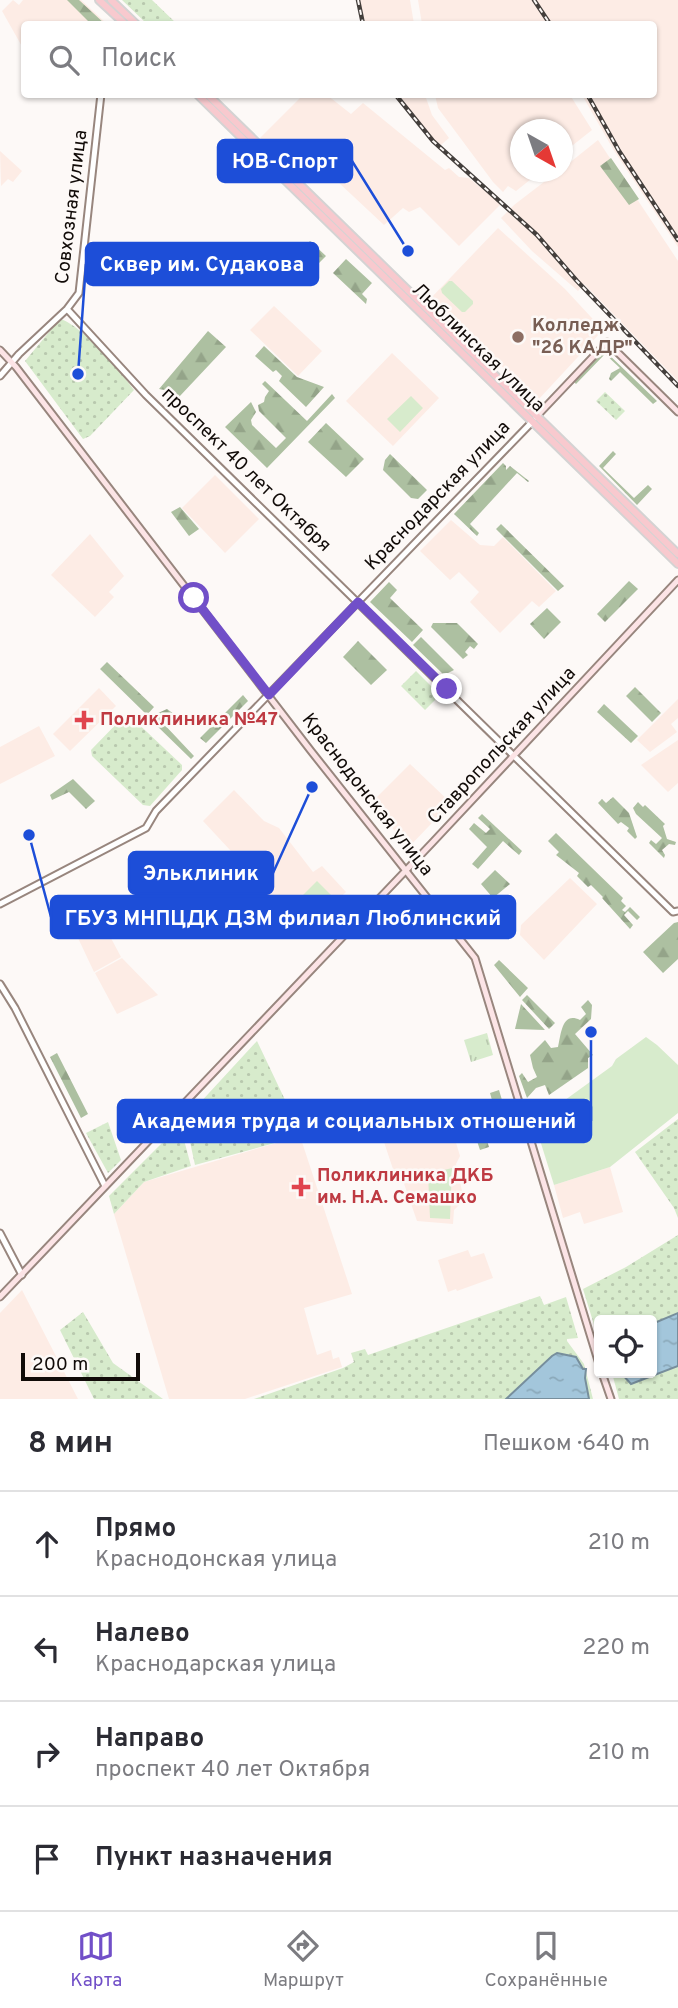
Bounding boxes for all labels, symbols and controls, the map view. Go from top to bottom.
search box [21,21,657,98]
icon: search [45,41,83,79]
text: Поиск [101,43,177,76]
north arrow [510,119,573,182]
street label: Совхозная улица [51,128,93,286]
callout: ЮВ-Спорт [218,140,352,182]
text: ЮВ-Спорт [232,149,338,176]
callout: Сквер им. Судакова [86,243,318,285]
text: Сквер им. Судакова [100,252,304,279]
street label: Люблинская улица [406,278,550,418]
place label: Колледж "26 КАДР" [532,314,633,360]
marker: Колледж "26 КАДР" [510,329,526,345]
street label: проспект 40 лет Октября [156,382,336,558]
street label: Краснодарская улица [360,416,516,576]
route start [178,582,209,613]
street label: Ставропольская улица [423,662,581,830]
route end [431,673,462,704]
place label: Поликлиника №47 [100,708,278,732]
street label: Краснодонская улица [296,709,438,881]
marker: Поликлиника №47 [74,710,94,730]
callout: Эльклиник [129,852,273,894]
text: Эльклиник [143,861,259,888]
callout: ГБУЗ МНПЦДК ДЗМ филиал Люблинский [51,896,515,938]
text: ГБУЗ МНПЦДК ДЗМ филиал Люблинский [65,906,501,933]
callout: Академия труда и социальных отношений [118,1100,591,1142]
text: Академия труда и социальных отношений [132,1109,576,1136]
place label: Поликлиника ДКБ им. Н.А. Семашко [317,1164,493,1210]
marker: Поликлиника ДКБ им. Н.А. Семашко [291,1177,311,1197]
map controls [594,1315,657,1378]
button: locate [594,1315,657,1378]
scale bar [21,1350,140,1382]
text: 200 m [32,1353,88,1377]
text: 8 мин [28,1426,113,1463]
text: Пешком · 640 m [483,1430,650,1459]
text: Прямо [95,1513,176,1546]
icon: ahead [28,1525,66,1563]
text: 210 m [588,1529,650,1558]
text: Краснодонская улица [95,1546,337,1575]
text: Налево [95,1618,190,1651]
icon: left [28,1630,66,1668]
text: 220 m [582,1634,650,1663]
text: Краснодарская улица [95,1651,336,1680]
text: Направо [95,1723,204,1756]
icon: right [28,1735,66,1773]
text: 210 m [588,1739,650,1768]
text: проспект 40 лет Октября [95,1756,370,1785]
icon: arrive [28,1840,66,1878]
text: Пункт назначения [95,1842,333,1875]
tab: Карта [70,1927,122,1993]
tab: Маршрут [263,1927,344,1993]
tab: Сохранённые [484,1927,608,1993]

